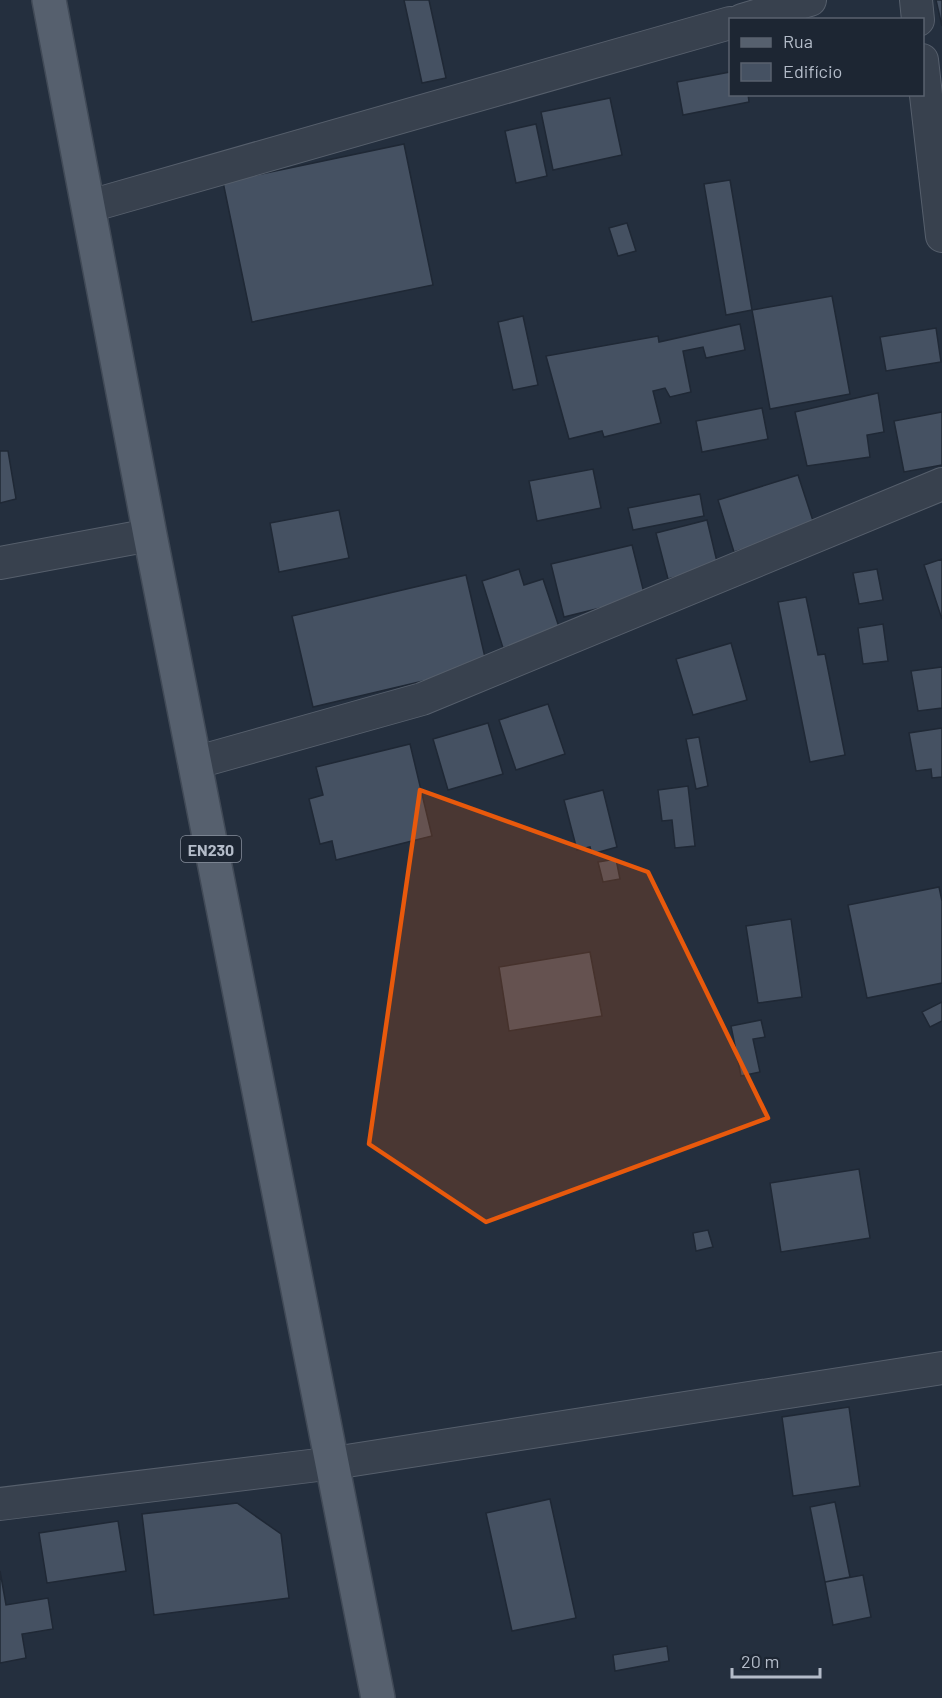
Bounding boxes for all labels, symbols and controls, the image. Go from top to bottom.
legend [729,18,924,96]
text: Rua [783,30,813,52]
text: Edifício [783,60,842,82]
road number: EN230 [181,836,241,862]
scale bar [732,1641,820,1679]
text: 20 m [741,1650,779,1672]

